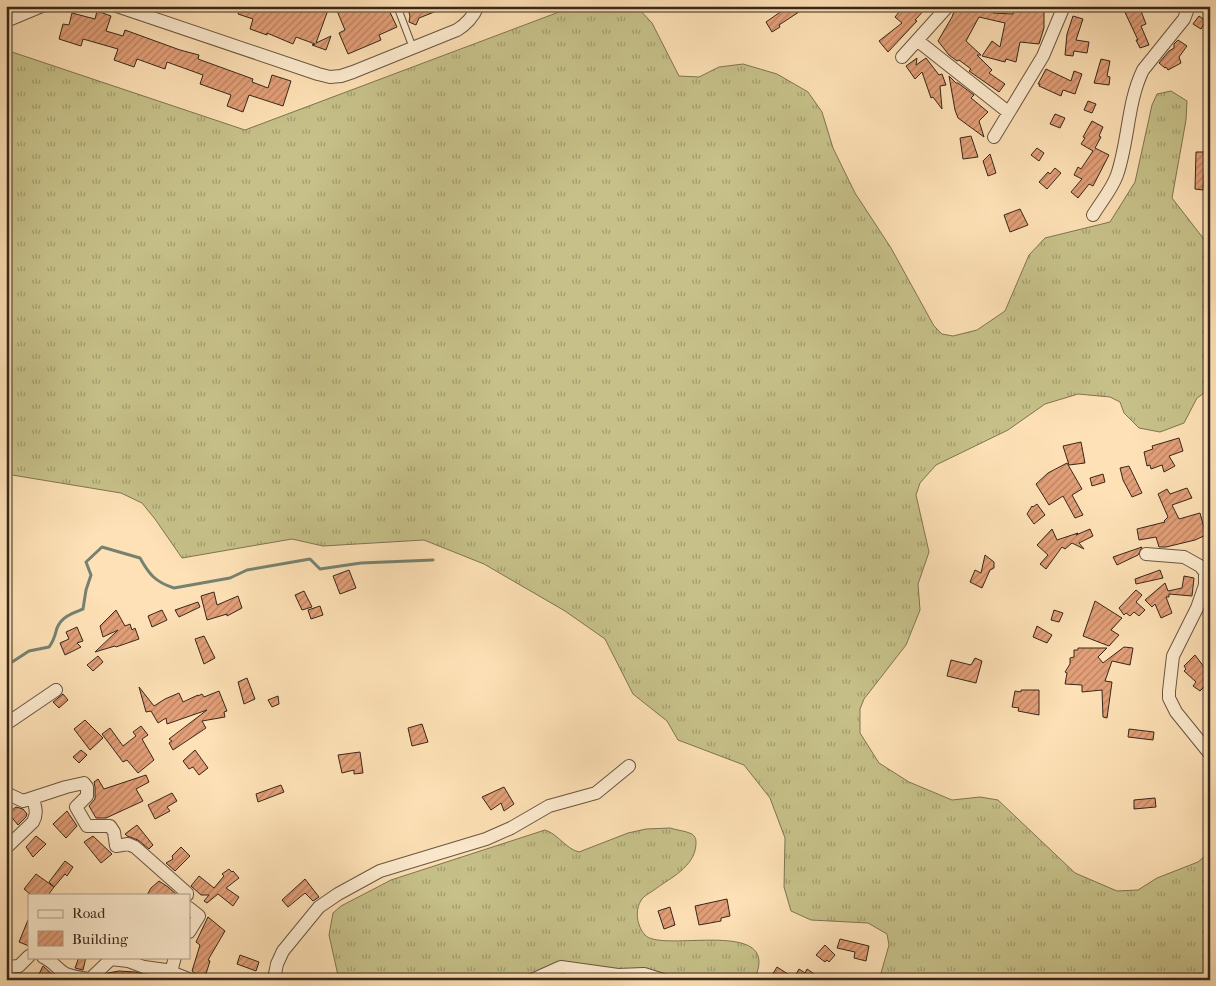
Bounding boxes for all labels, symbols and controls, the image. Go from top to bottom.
legend [28,894,190,958]
text: Road [72,904,106,922]
text: Building [72,930,129,948]

